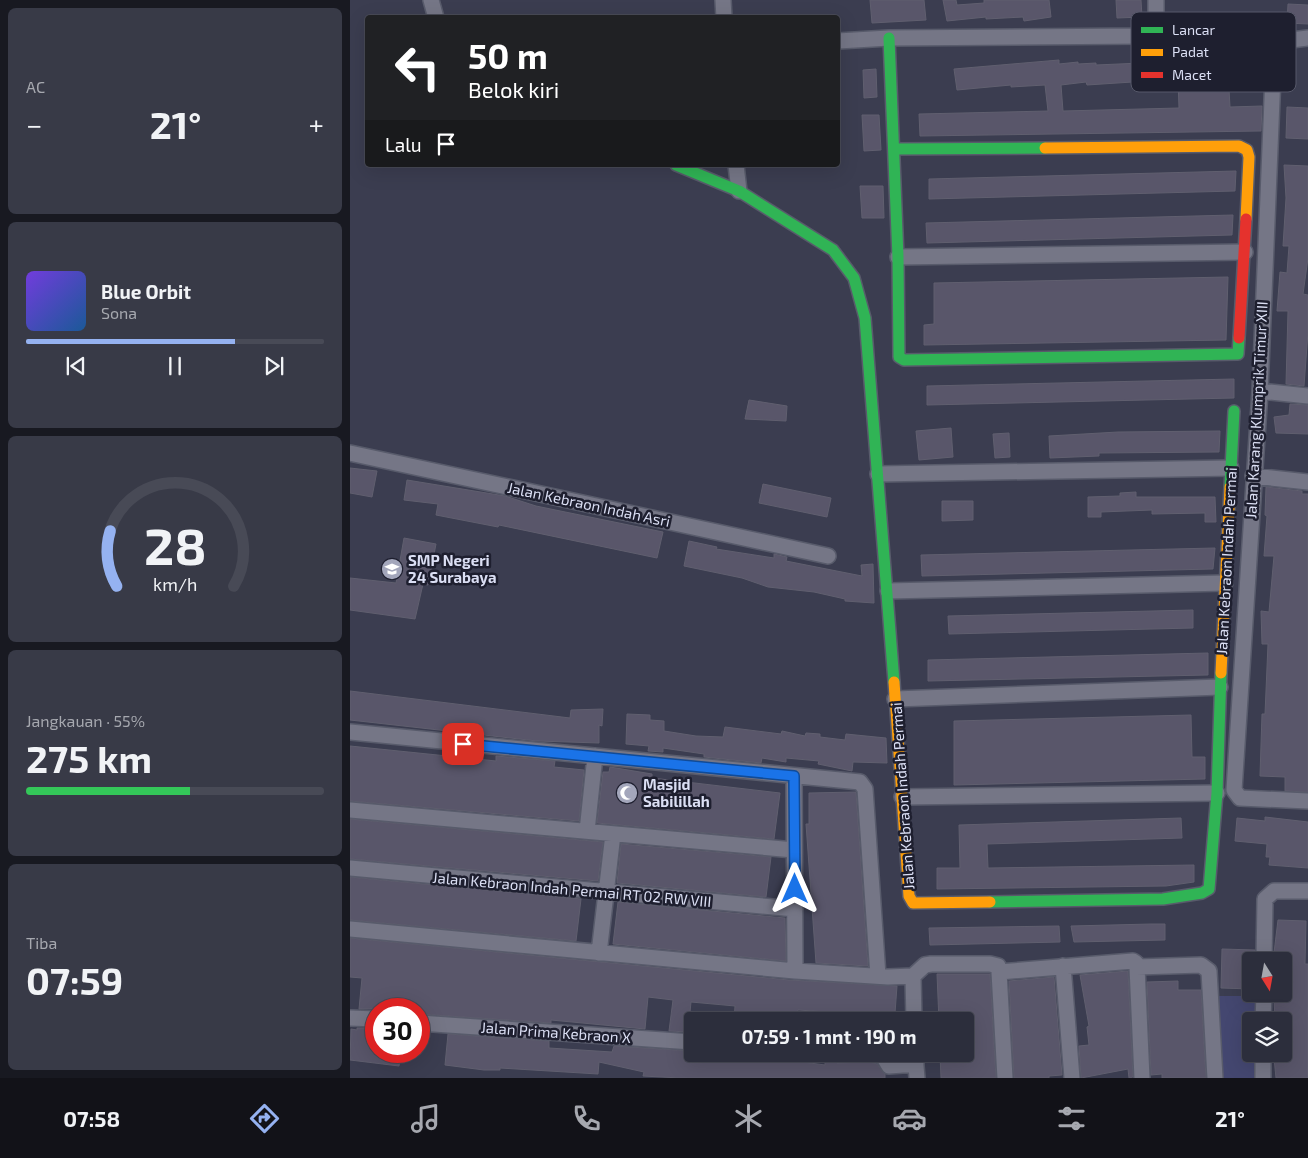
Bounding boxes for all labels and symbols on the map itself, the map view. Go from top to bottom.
legend [1131,12,1296,92]
text: Lancar [1172,21,1216,38]
text: Padat [1172,43,1209,60]
text: Macet [1172,66,1212,83]
street label: Jalan Karang Klumprik Timur XIII [1241,301,1271,519]
street label: Jalan Kebraon Indah Permai [1212,467,1240,655]
street label: Jalan Kebraon Indah Asri [506,478,672,530]
place label: SMP Negeri 24 Surabaya [408,551,496,587]
school or university icon: SMP Negeri 24 Surabaya [380,557,404,581]
street label: Jalan Kebraon Indah Permai [886,702,918,890]
pin [442,723,484,765]
place label: Masjid Sabilillah [643,775,710,810]
mosque icon: Masjid Sabilillah [615,781,639,805]
position arrow [768,862,820,914]
street label: Jalan Kebraon Indah Permai RT 02 RW VIII [432,868,712,910]
north arrow [1242,952,1292,1002]
speed limit sign: 30 [365,998,430,1063]
street label: Jalan Prima Kebraon X [480,1018,632,1046]

